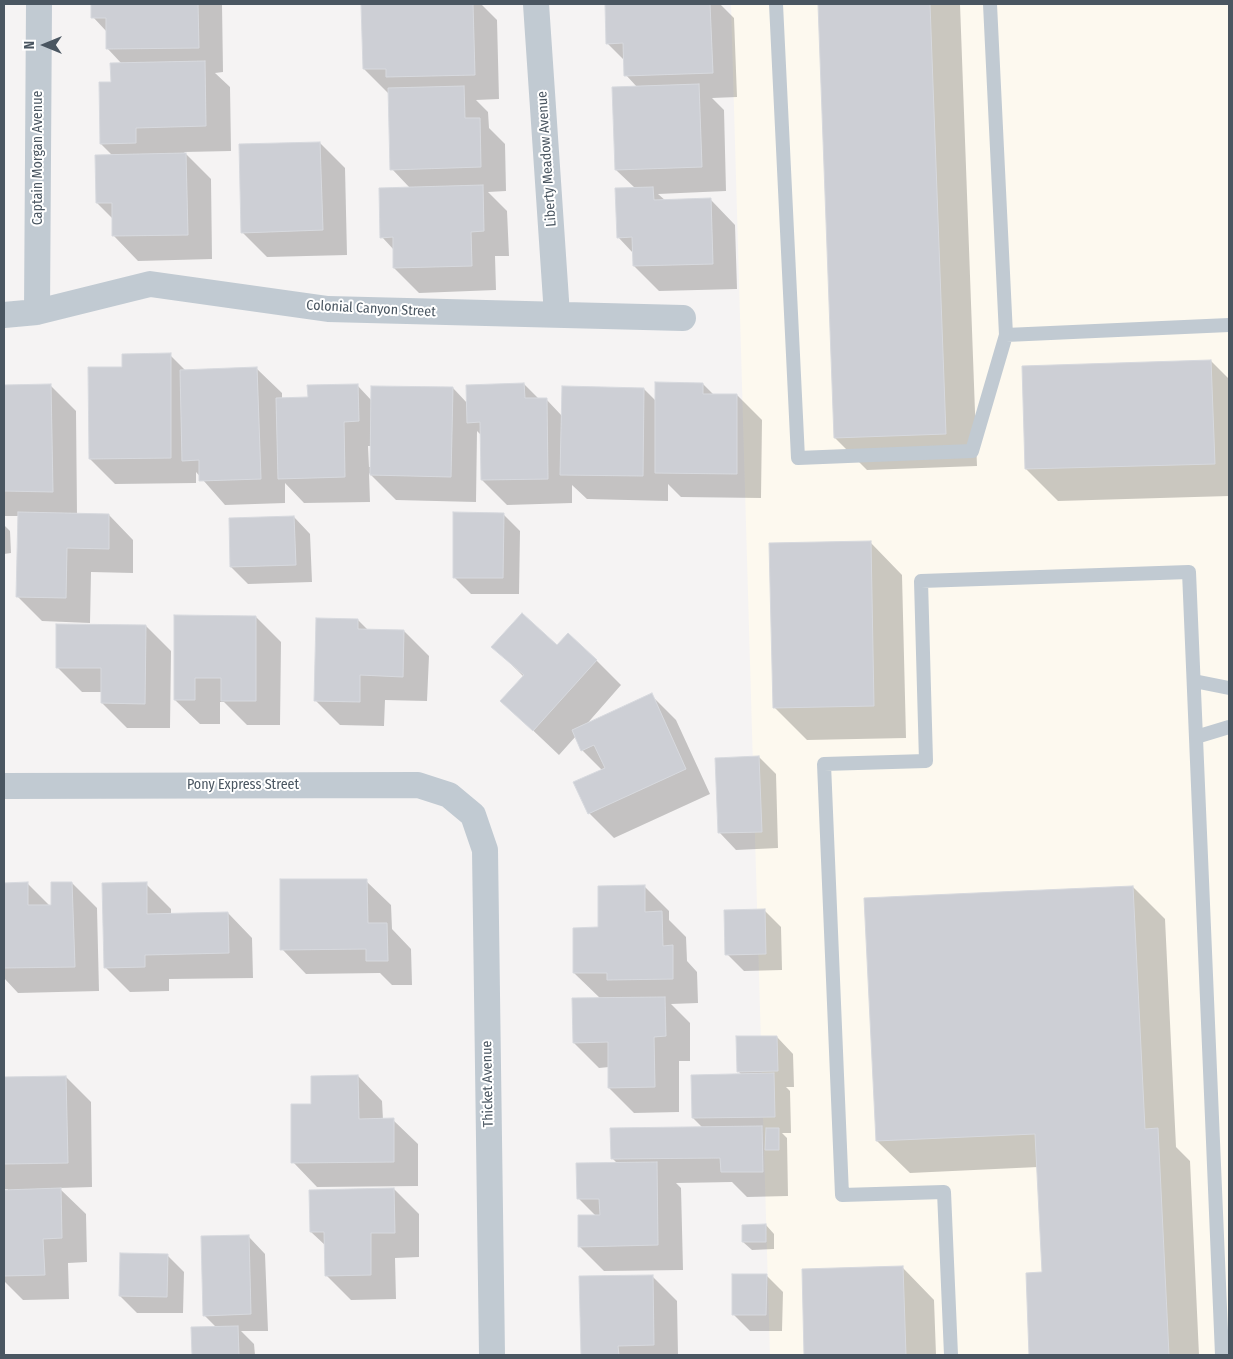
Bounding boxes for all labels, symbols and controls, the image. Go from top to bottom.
north arrow [20,20,70,70]
text: N [21,41,38,49]
street label: Captain Morgan Avenue [30,91,46,225]
street label: Liberty Meadow Avenue [534,91,560,227]
street label: Colonial Canyon Street [306,297,436,321]
street label: Pony Express Street [187,777,299,793]
street label: Thicket Avenue [479,1041,497,1127]

